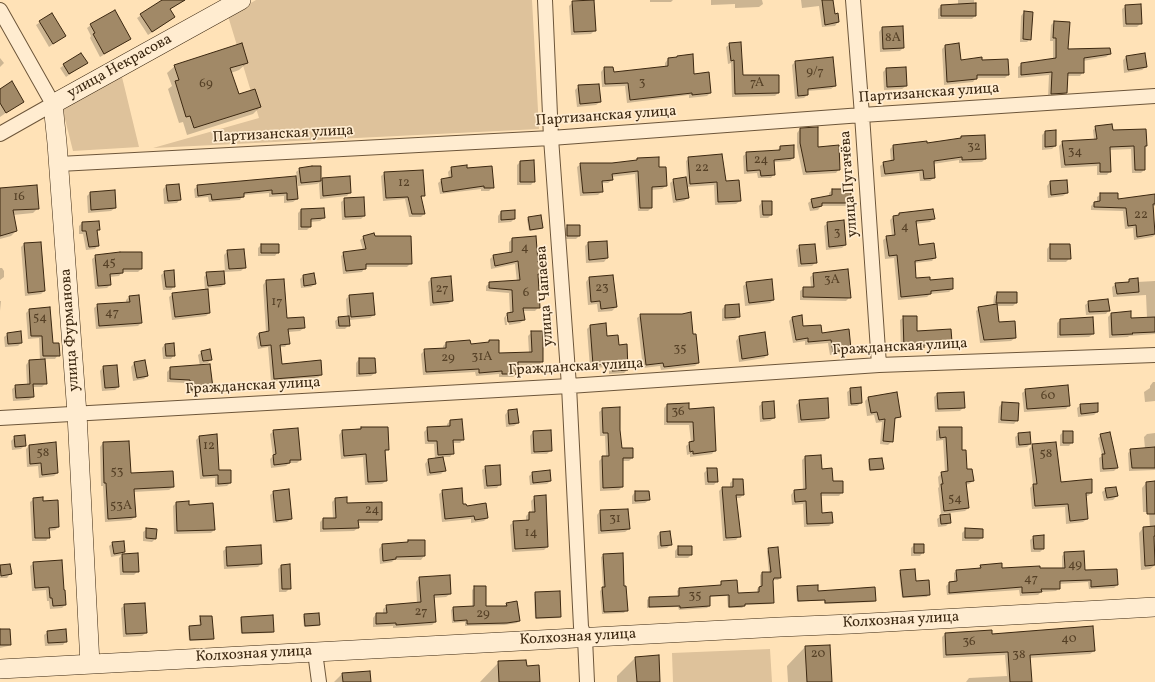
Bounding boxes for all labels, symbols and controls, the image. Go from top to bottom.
street label: улица Некрасова [64,31,176,103]
house number: 8А [885,31,901,47]
house number: 9/7 [806,65,824,81]
house number: 3 [639,76,645,92]
house number: 7А [750,76,764,92]
house number: 69 [199,77,213,93]
street label: Партизанская улица [858,80,1000,108]
street label: Партизанская улица [535,103,677,131]
street label: Партизанская улица [212,122,354,148]
street label: улица Пугачёва [837,130,863,238]
house number: 32 [967,140,981,156]
house number: 34 [1068,145,1082,161]
house number: 24 [754,153,768,169]
house number: 22 [695,161,709,177]
house number: 12 [398,176,410,192]
house number: 16 [13,190,25,206]
house number: 22 [1134,208,1148,224]
house number: 4 [901,220,909,236]
house number: 3 [834,226,840,242]
house number: 4 [521,241,529,257]
street label: улица Чапаева [533,245,559,347]
house number: 45 [102,256,116,272]
street label: улица Фурманова [58,268,84,392]
house number: 3А [824,273,840,289]
house number: 23 [595,281,609,297]
house number: 27 [436,282,448,298]
house number: 6 [523,286,529,302]
house number: 17 [271,295,283,311]
house number: 47 [105,306,119,322]
house number: 54 [33,311,47,327]
street label: Гражданская улица [832,335,968,361]
house number: 35 [674,342,686,358]
house number: 31А [472,350,492,366]
house number: 29 [441,351,455,367]
street label: Гражданская улица [508,355,644,381]
street label: Гражданская улица [185,374,321,400]
house number: 60 [1041,389,1055,405]
house number: 36 [671,405,685,421]
house number: 12 [203,439,215,455]
house number: 58 [37,446,49,462]
house number: 58 [1040,447,1052,463]
house number: 53 [111,465,123,481]
house number: 54 [948,492,962,508]
house number: 53А [110,499,132,515]
house number: 24 [365,503,379,519]
house number: 31 [609,512,621,528]
house number: 14 [525,526,537,542]
house number: 49 [1068,558,1082,574]
house number: 47 [1024,572,1038,588]
house number: 35 [689,589,701,605]
house number: 27 [415,605,427,621]
house number: 29 [476,607,490,623]
street label: Колхозная улица [842,609,960,633]
street label: Колхозная улица [519,626,637,650]
house number: 40 [1061,632,1077,648]
house number: 36 [962,635,976,651]
street label: Колхозная улица [195,643,313,667]
house number: 20 [811,647,825,663]
house number: 38 [1012,648,1026,664]

